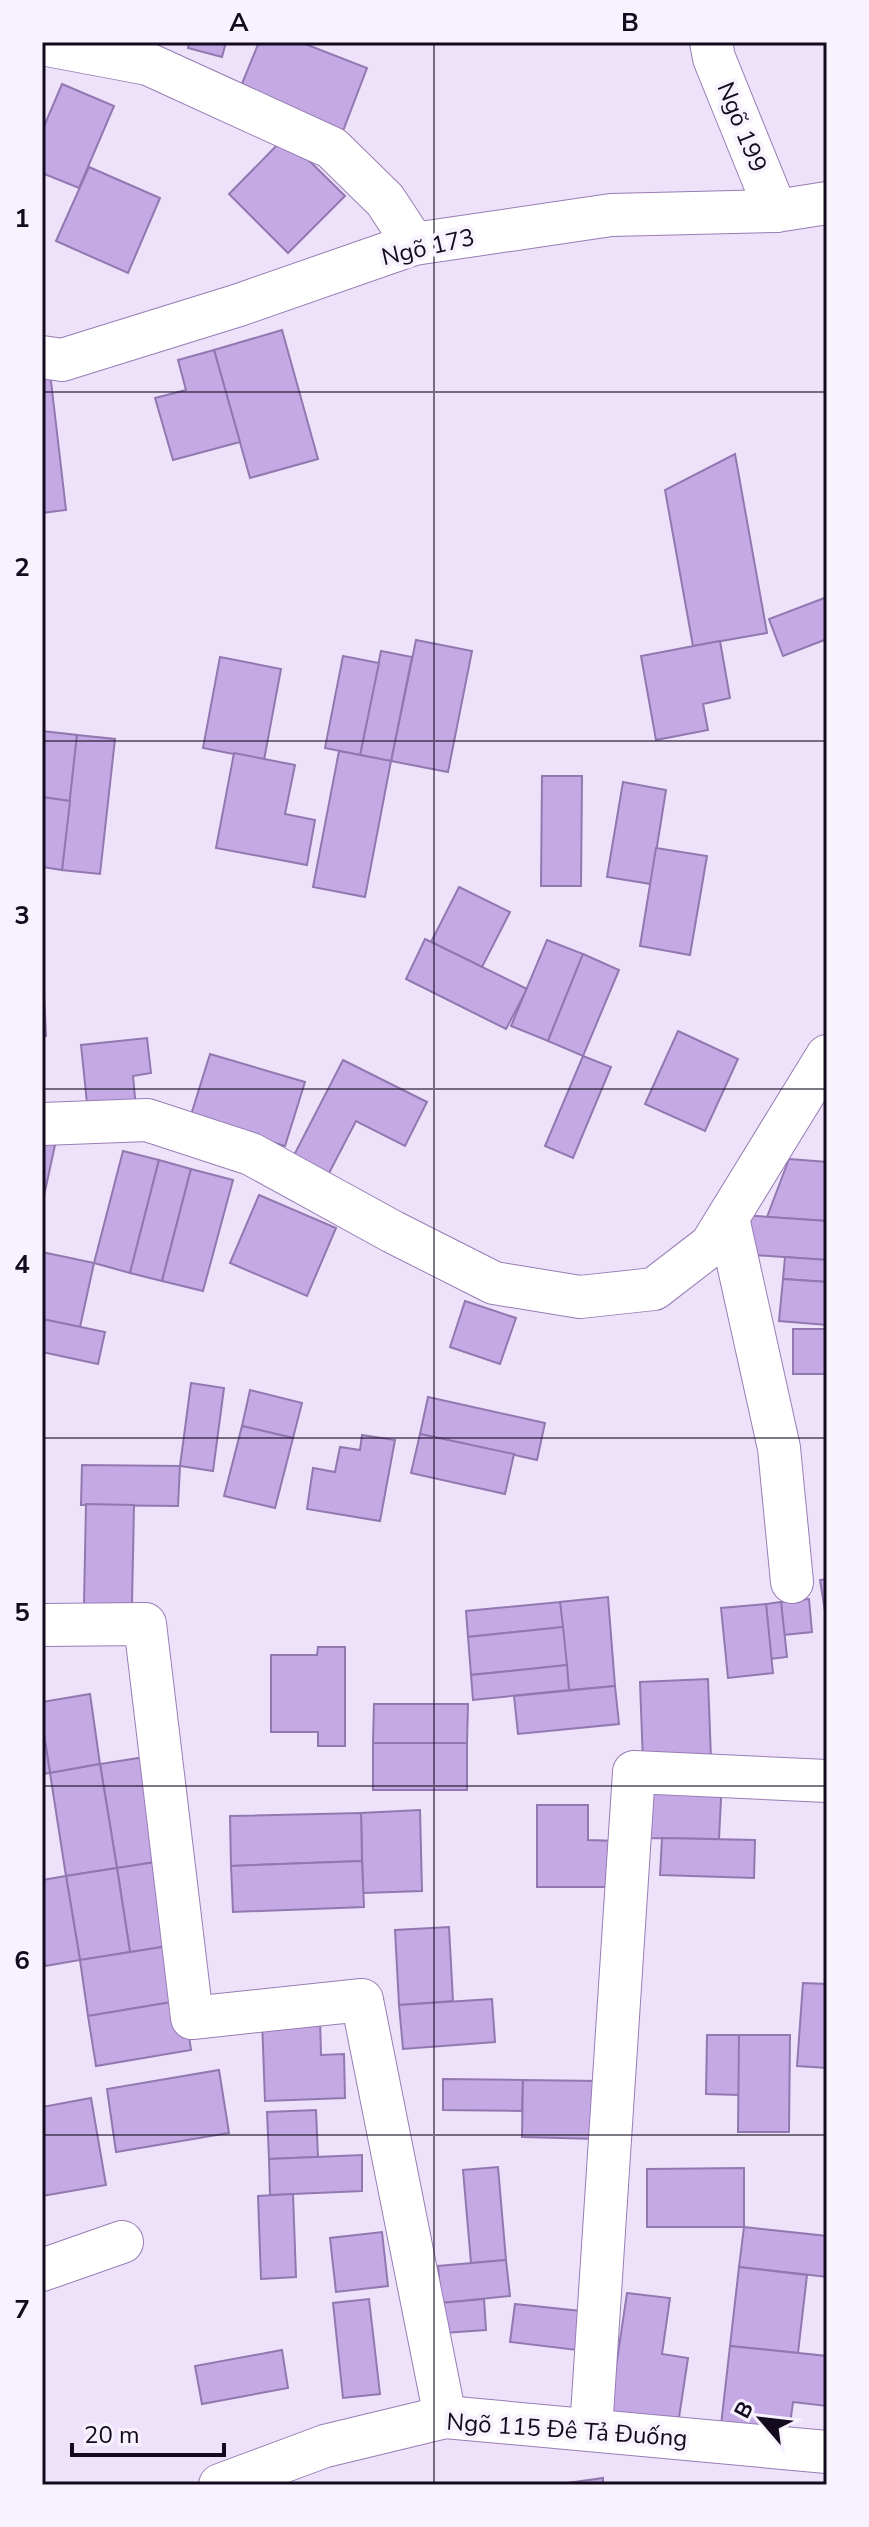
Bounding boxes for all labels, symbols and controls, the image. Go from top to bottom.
text: A [229,5,249,40]
text: B [621,5,639,40]
street label: Ngõ 199 [709,77,775,177]
text: 1 [14,201,30,236]
street label: Ngõ 173 [378,221,478,273]
text: 2 [14,550,30,585]
text: 3 [14,898,30,933]
text: 4 [14,1247,30,1282]
text: 5 [14,1595,30,1630]
text: 6 [14,1943,30,1978]
text: 7 [14,2292,30,2327]
north arrow [721,2379,801,2459]
text: B [727,2396,761,2424]
street label: Ngõ 115 Đê Tả Đuống [446,2406,688,2454]
scale bar [72,2407,224,2457]
text: 20 m [84,2419,140,2451]

